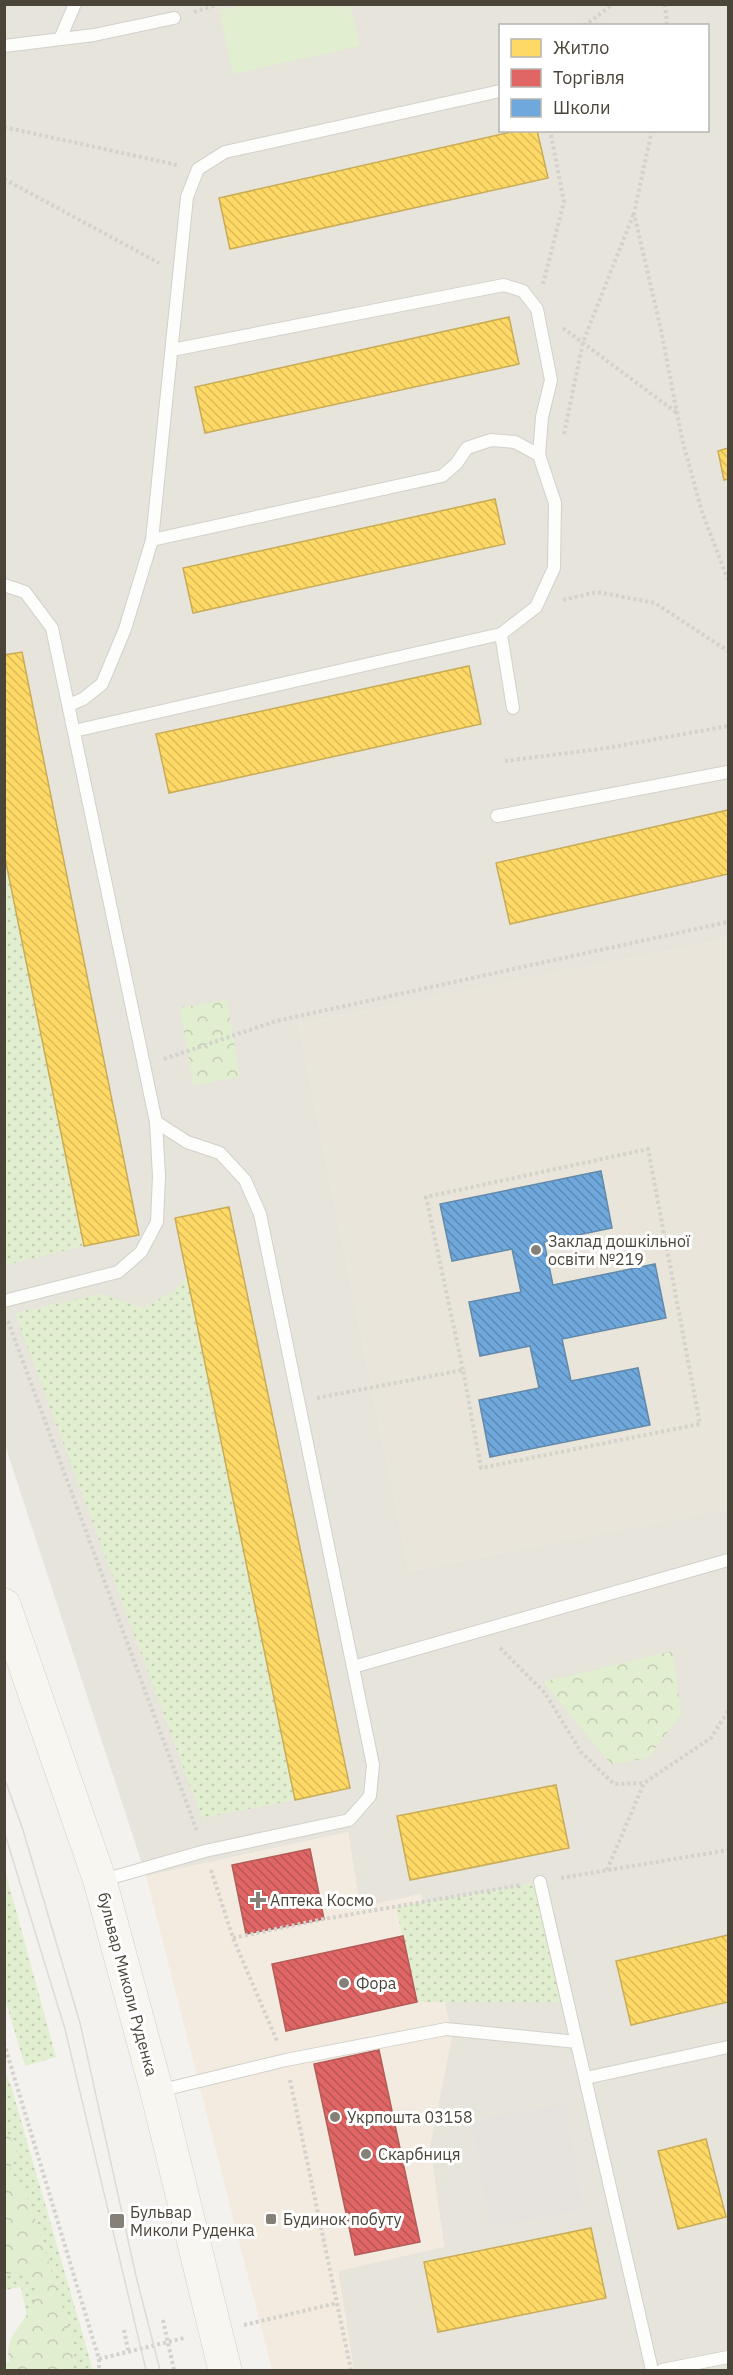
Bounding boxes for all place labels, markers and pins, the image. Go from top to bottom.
place label: Заклад дошкільної освіти №219 [548,1231,691,1269]
marker: Заклад дошкільної освіти №219 [529,1243,543,1257]
place label: Аптека Космо [270,1890,374,1910]
marker: Аптека Космо [251,1893,265,1907]
place label: Фора [356,1973,397,1993]
marker: Фора [337,1976,351,1990]
place label: Укрпошта 03158 [347,2107,473,2127]
marker: Укрпошта 03158 [328,2110,342,2124]
place label: Скарбниця [378,2144,460,2164]
marker: Скарбниця [359,2147,373,2161]
place label: Бульвар Миколи Руденка [130,2202,255,2240]
place label: Будинок побуту [283,2209,402,2229]
marker: Бульвар Миколи Руденка [108,2212,126,2230]
marker: Будинок побуту [264,2212,278,2226]

